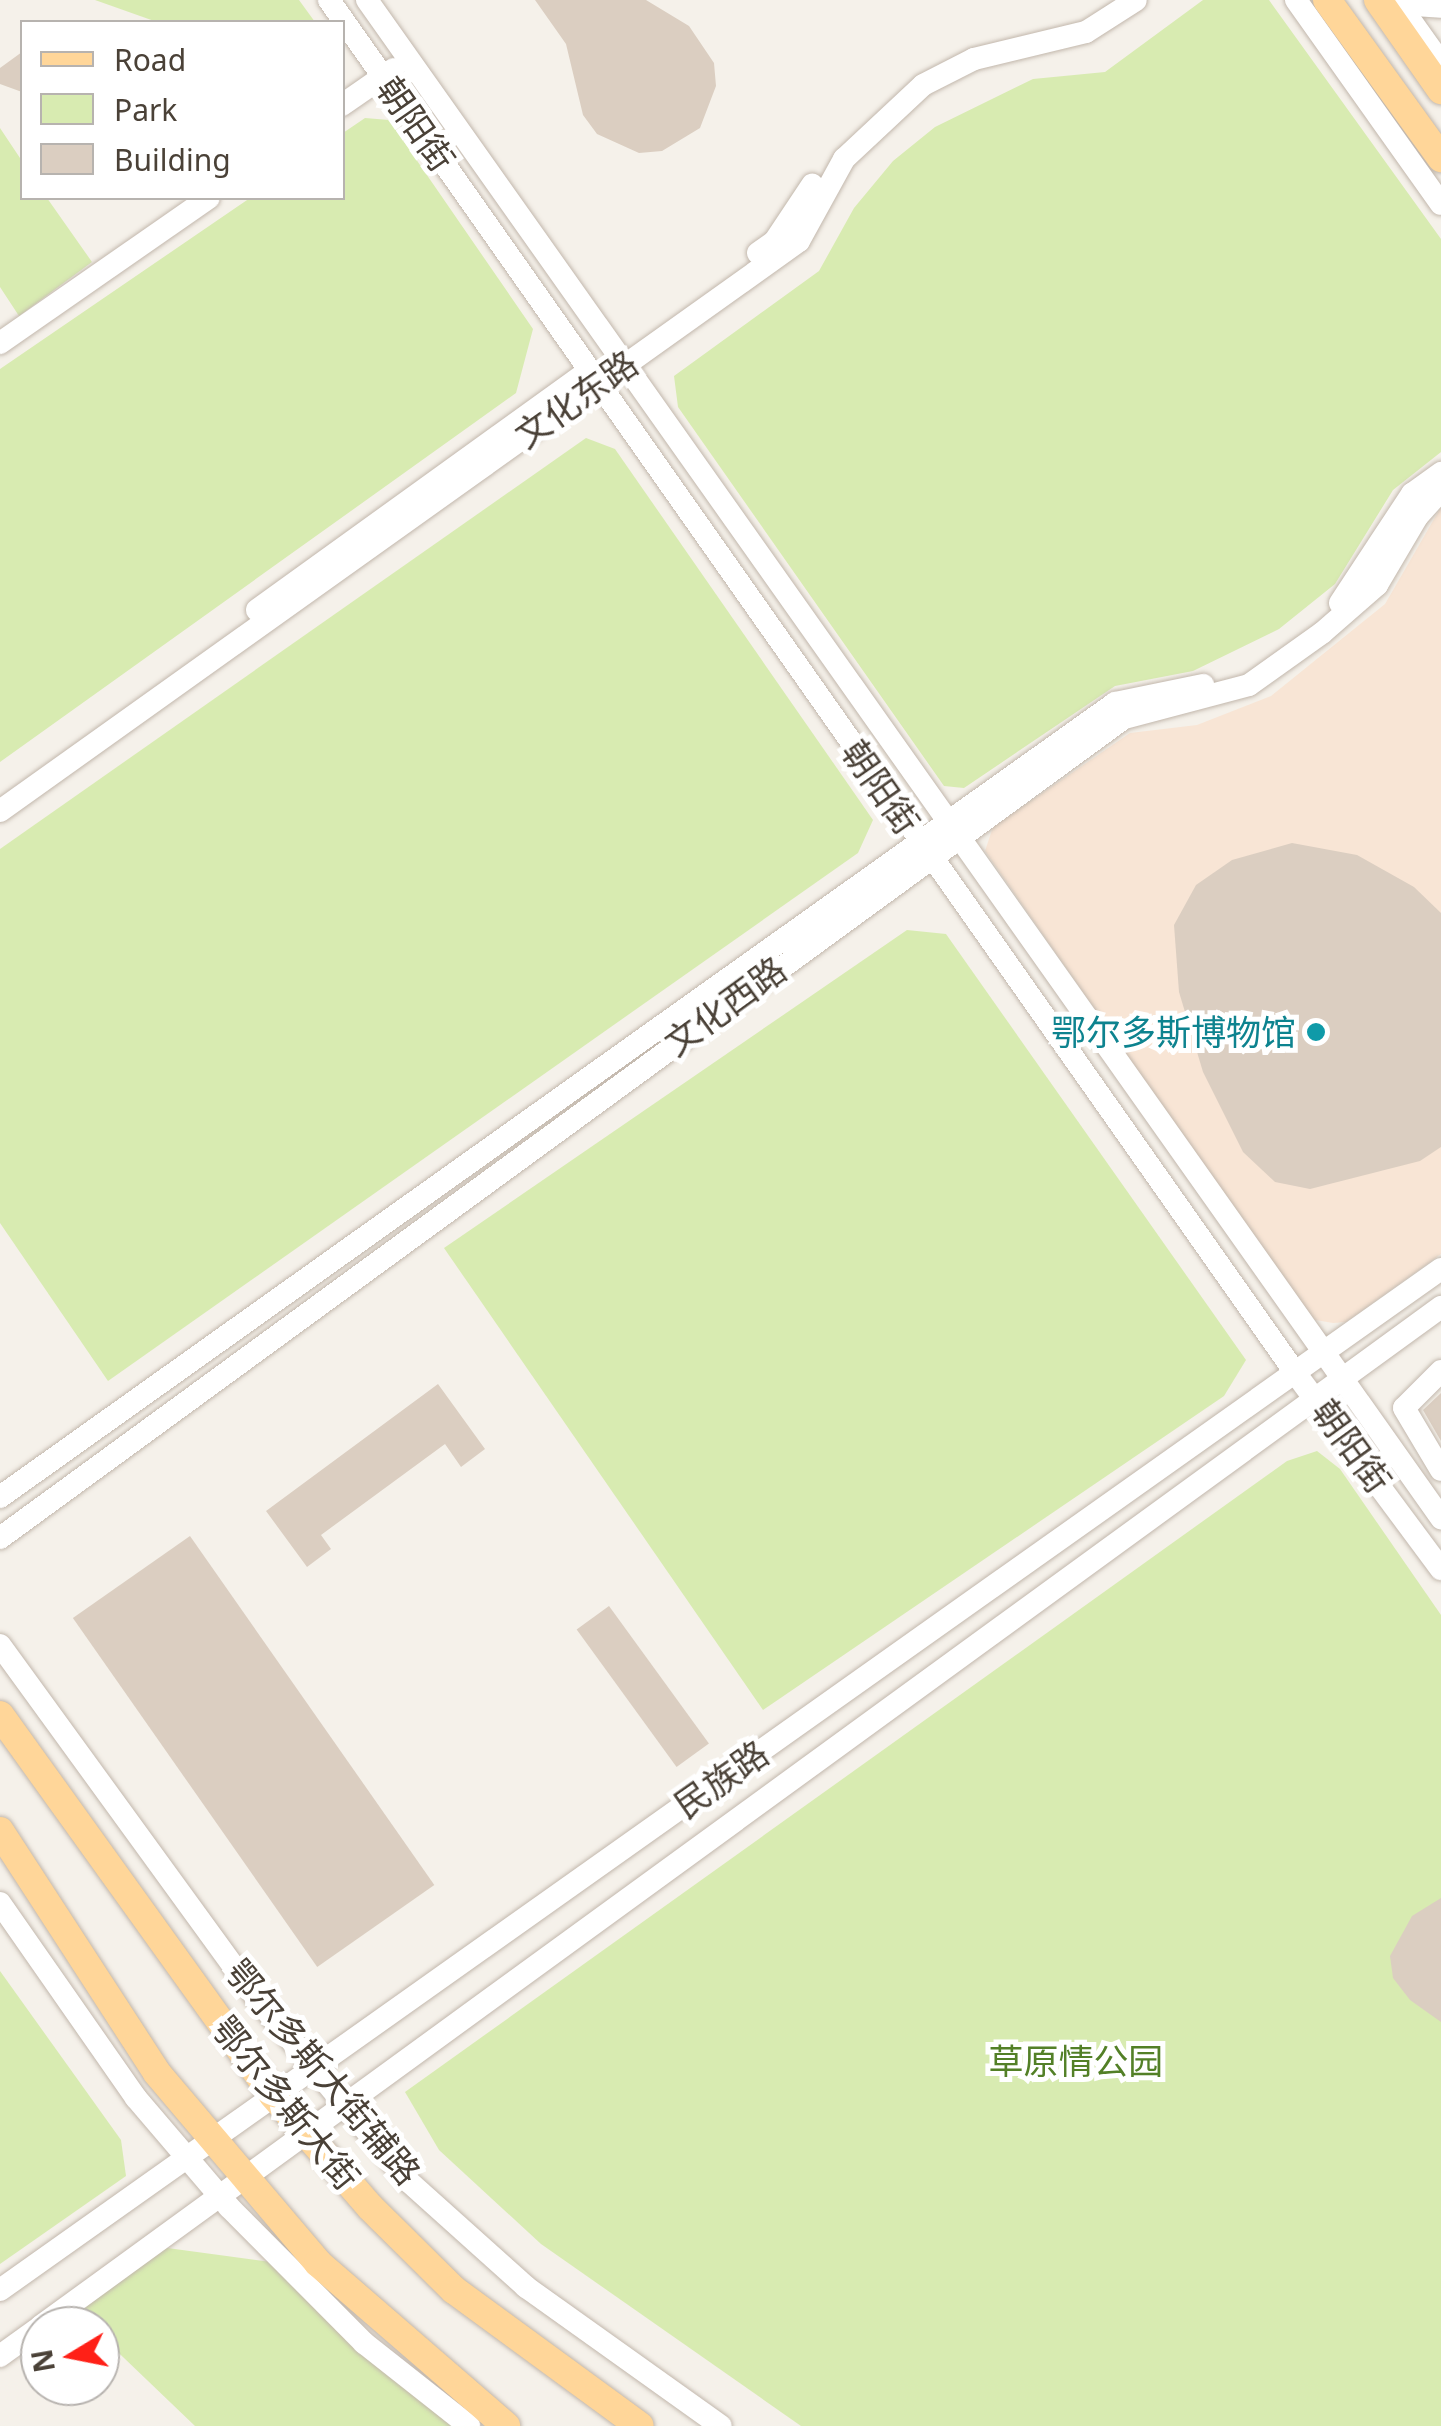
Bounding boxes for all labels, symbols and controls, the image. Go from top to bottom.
legend [20,20,345,200]
text: Road [114,39,186,80]
street label: 朝阳街 [369,69,463,179]
text: Park [114,89,177,130]
text: Building [114,139,231,180]
street label: 文化东路 [507,342,645,456]
street label: 朝阳街 [834,732,928,842]
street label: 文化西路 [656,948,794,1064]
place label: 鄂尔多斯博物馆 [1051,1011,1296,1053]
marker: 鄂尔多斯博物馆 [1305,1021,1327,1043]
street label: 朝阳街 [1304,1391,1400,1501]
street label: 民族路 [666,1732,776,1826]
street label: 鄂尔多斯大街辅路 [217,1951,429,2193]
street label: 鄂尔多斯大街 [204,2008,368,2198]
park label: 草原情公园 [989,2040,1163,2082]
north arrow [20,2306,120,2406]
text: N [22,2346,63,2375]

